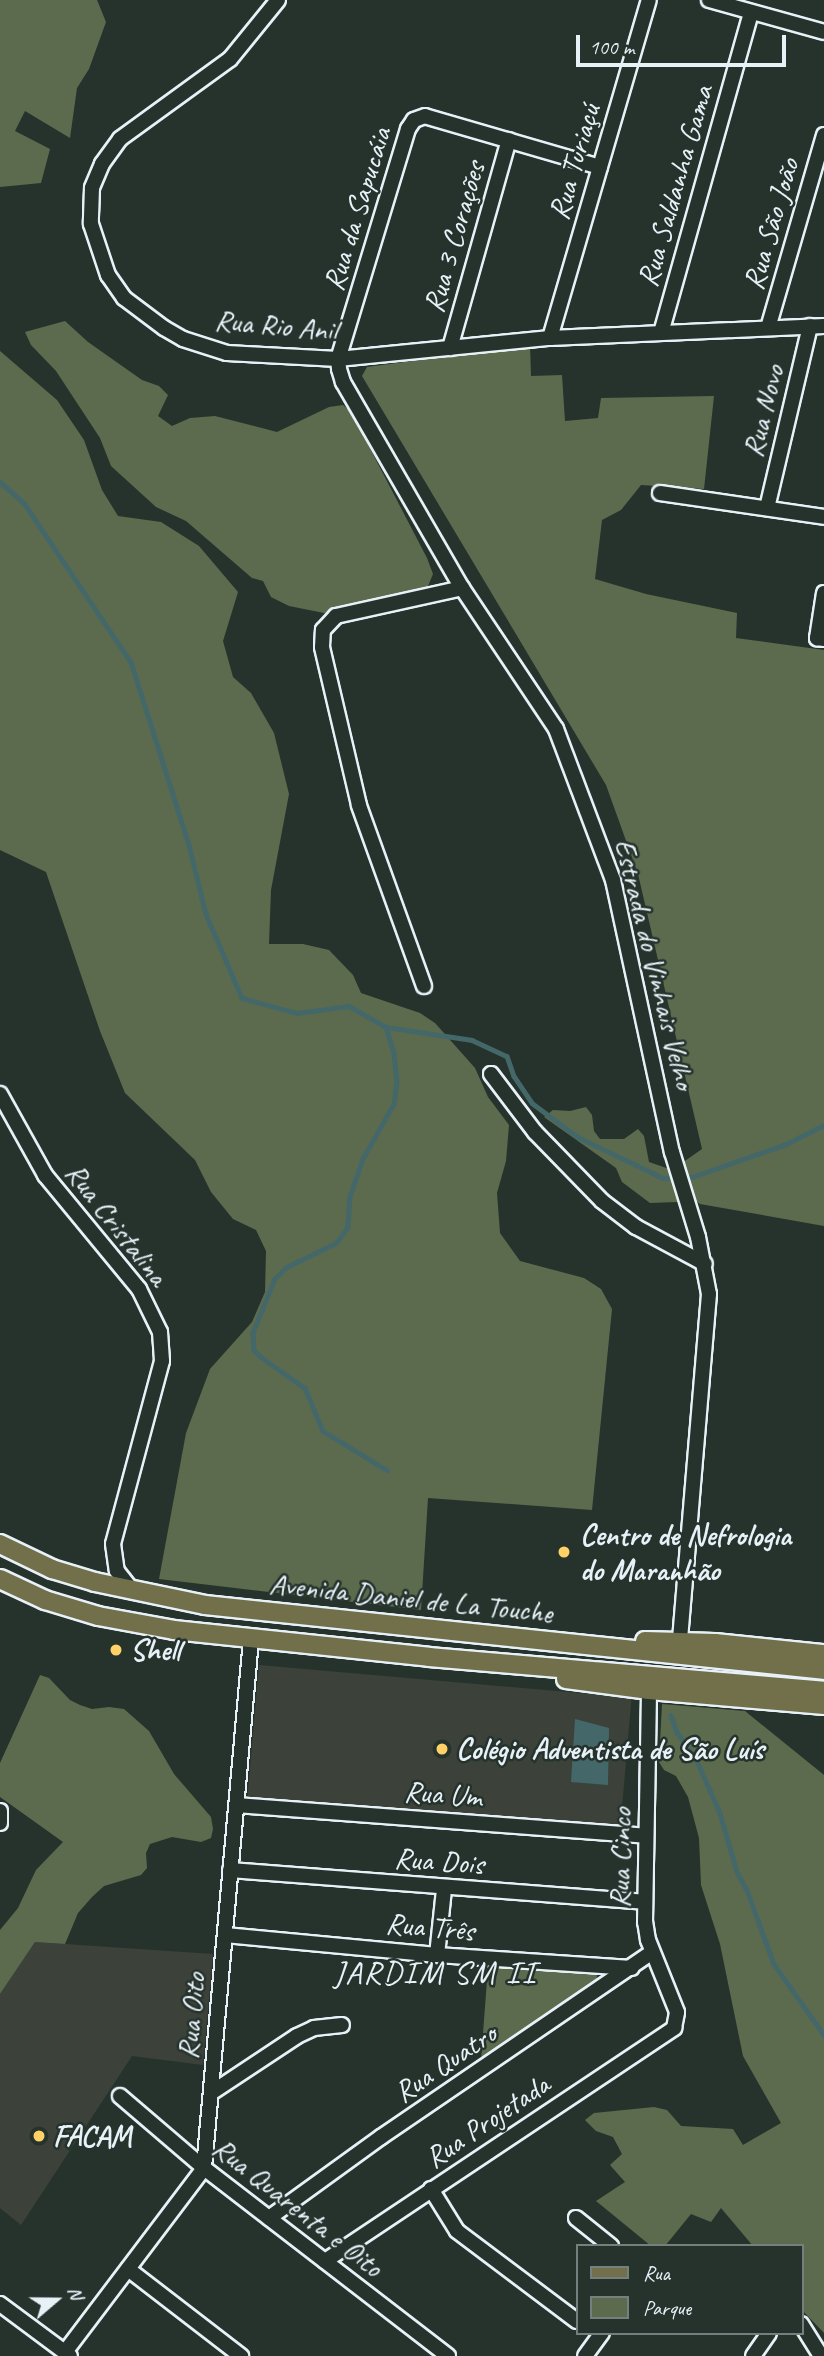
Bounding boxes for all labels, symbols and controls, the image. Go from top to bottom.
scale bar [579,21,789,65]
text: 100 m [589,34,634,60]
street label: Rua Saldanha Gama [629,82,721,290]
street label: Rua Turiaçú [540,100,608,224]
street label: Rua da Sapucáia [315,123,399,295]
street label: Rua São João [735,154,807,294]
street label: Rua 3 Corações [415,157,493,317]
street label: Rua Rio Anil [213,302,339,348]
street label: Rua Novo [734,361,792,461]
street label: Estrada do Vinhais Velho [607,835,703,1093]
street label: Rua Cristalina [58,1155,176,1293]
place label: Centro de Nefrologia do Maranhão [580,1517,791,1588]
marker: Centro de Nefrologia do Maranhão [554,1542,574,1562]
street label: Avenida Daniel de La Touche [267,1565,555,1631]
place label: Shell [130,1632,180,1668]
marker: Shell [108,1642,124,1658]
place label: Colégio Adventista de São Luís [456,1731,763,1767]
marker: Colégio Adventista de São Luís [434,1741,450,1757]
street label: Rua Um [403,1773,483,1815]
street label: Rua Cinco [601,1808,639,1908]
street label: Rua Dois [393,1840,485,1882]
street label: Rua Três [385,1905,475,1949]
district label: JARDIM SM II [337,1954,533,1992]
street label: Rua Oito [169,1971,213,2061]
street label: Rua Quatro [387,2016,503,2110]
street label: Rua Projetada [417,2066,557,2176]
place label: FACAM [53,2118,132,2154]
marker: FACAM [31,2128,47,2144]
street label: Rua Quarenta e Oito [205,2129,391,2285]
legend [576,2244,803,2335]
text: Rua [643,2260,670,2286]
north arrow [21,2265,91,2335]
text: N [62,2283,89,2302]
text: Parque [643,2295,691,2321]

